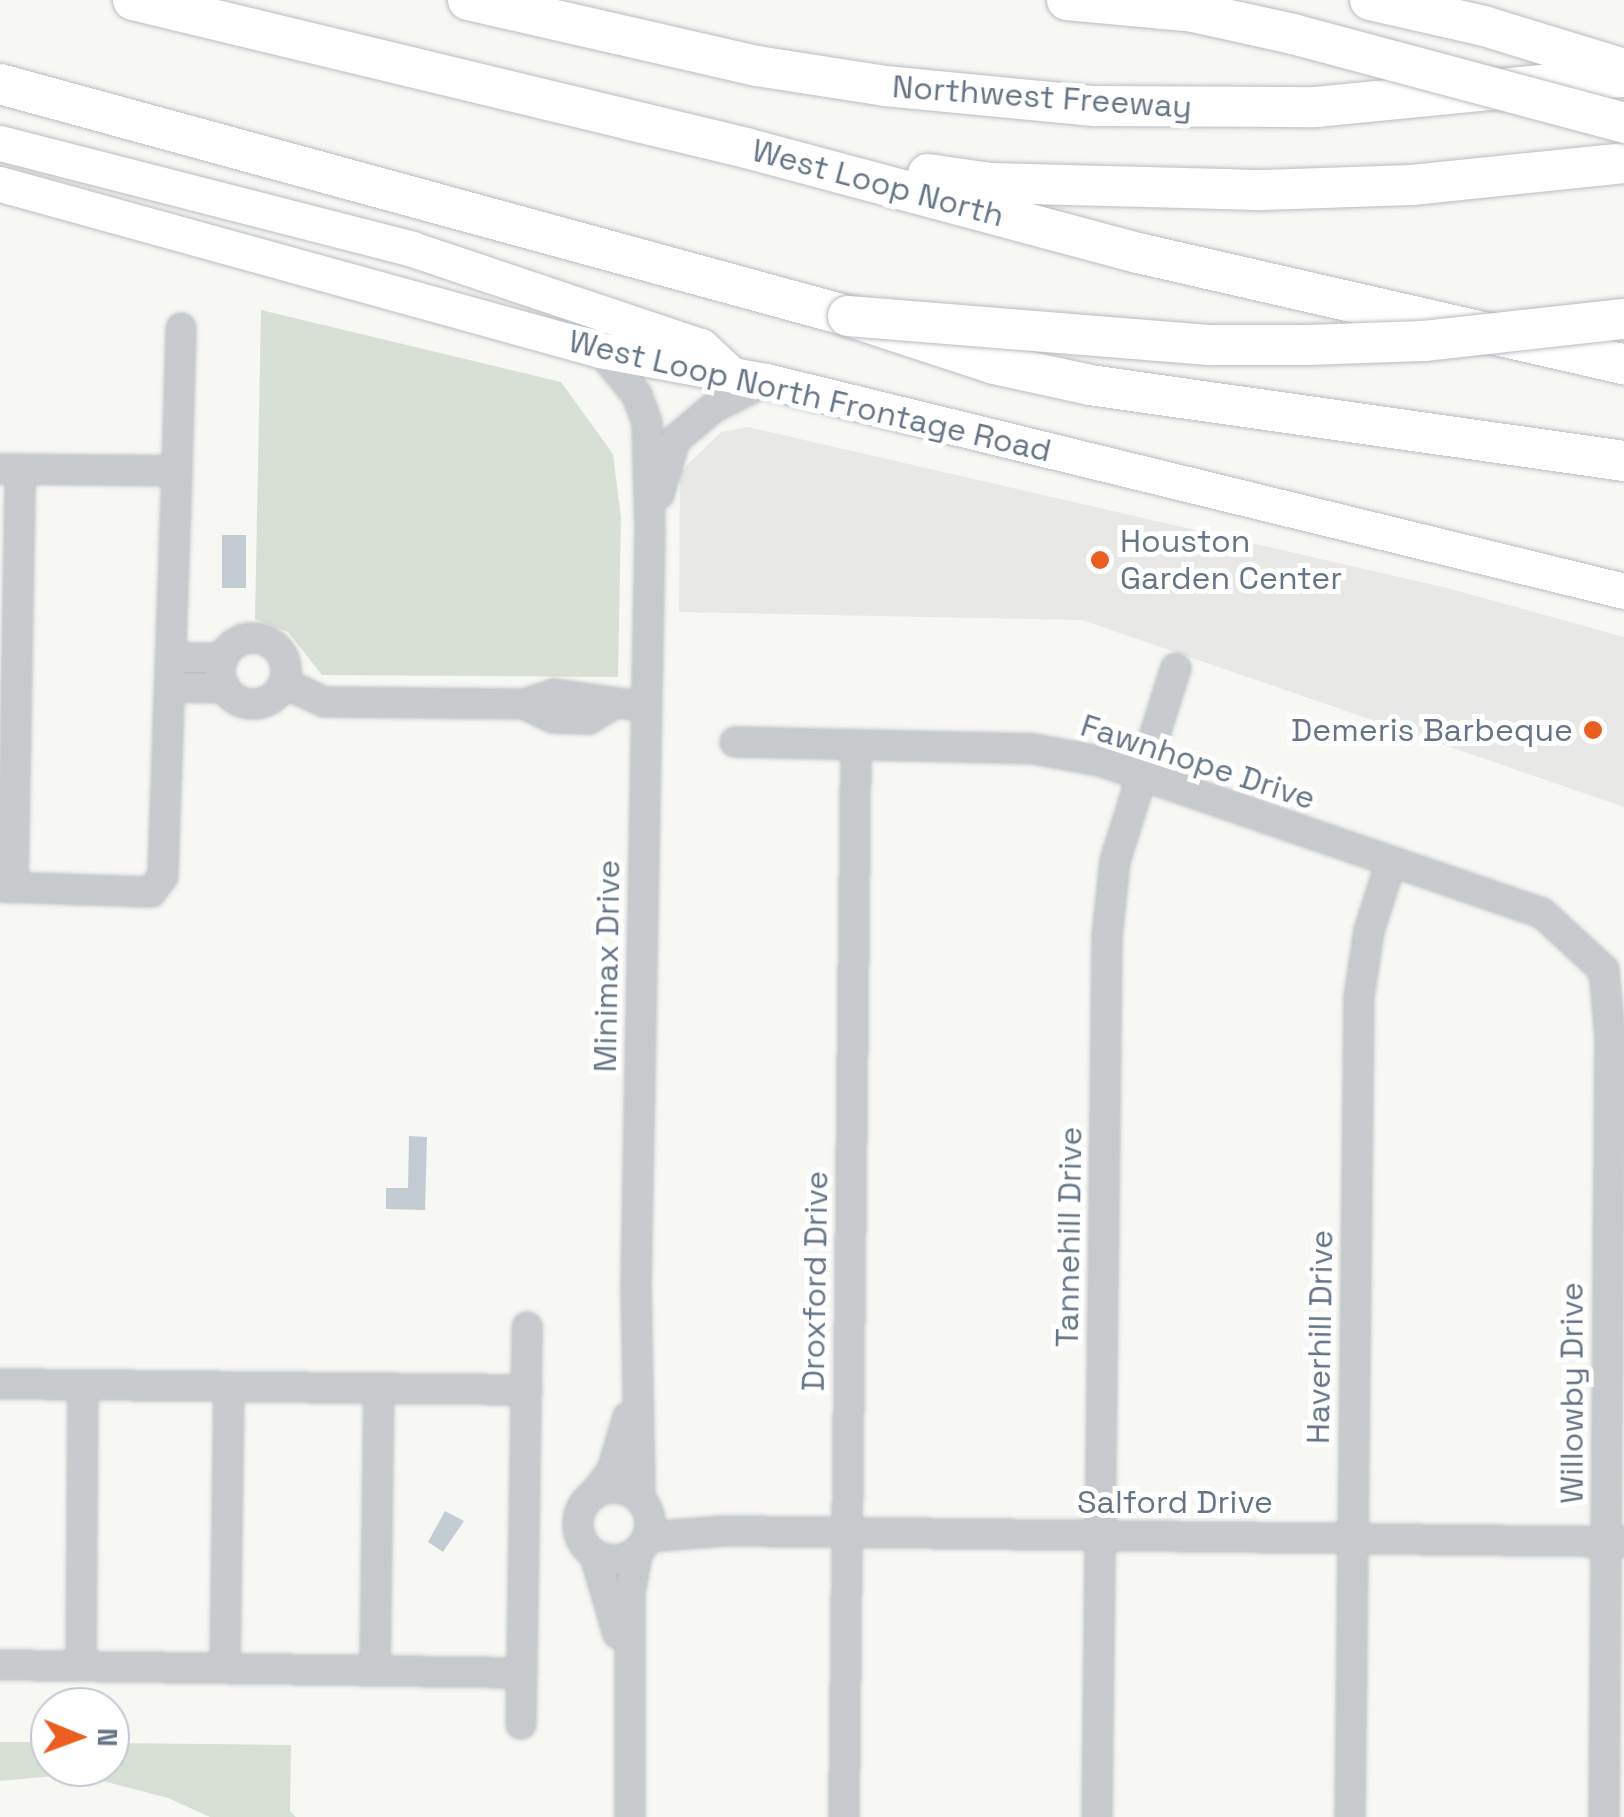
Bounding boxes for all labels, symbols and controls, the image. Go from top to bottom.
street label: Northwest Freeway [891,67,1193,127]
street label: West Loop North [748,131,1008,235]
street label: West Loop North Frontage Road [565,322,1055,470]
place label: Houston Garden Center [1120,523,1342,598]
marker: Houston Garden Center [1089,549,1111,571]
street label: Fawnhope Drive [1076,706,1320,818]
place label: Demeris Barbeque [1291,711,1573,749]
marker: Demeris Barbeque [1582,719,1604,741]
street label: Minimax Drive [586,859,628,1073]
street label: Tannehill Drive [1048,1126,1090,1348]
street label: Droxford Drive [794,1170,836,1392]
street label: Haverhill Drive [1299,1230,1341,1444]
street label: Willowby Drive [1553,1282,1591,1504]
street label: Salford Drive [1077,1483,1273,1521]
north arrow [30,1687,130,1787]
text: N [90,1728,126,1747]

